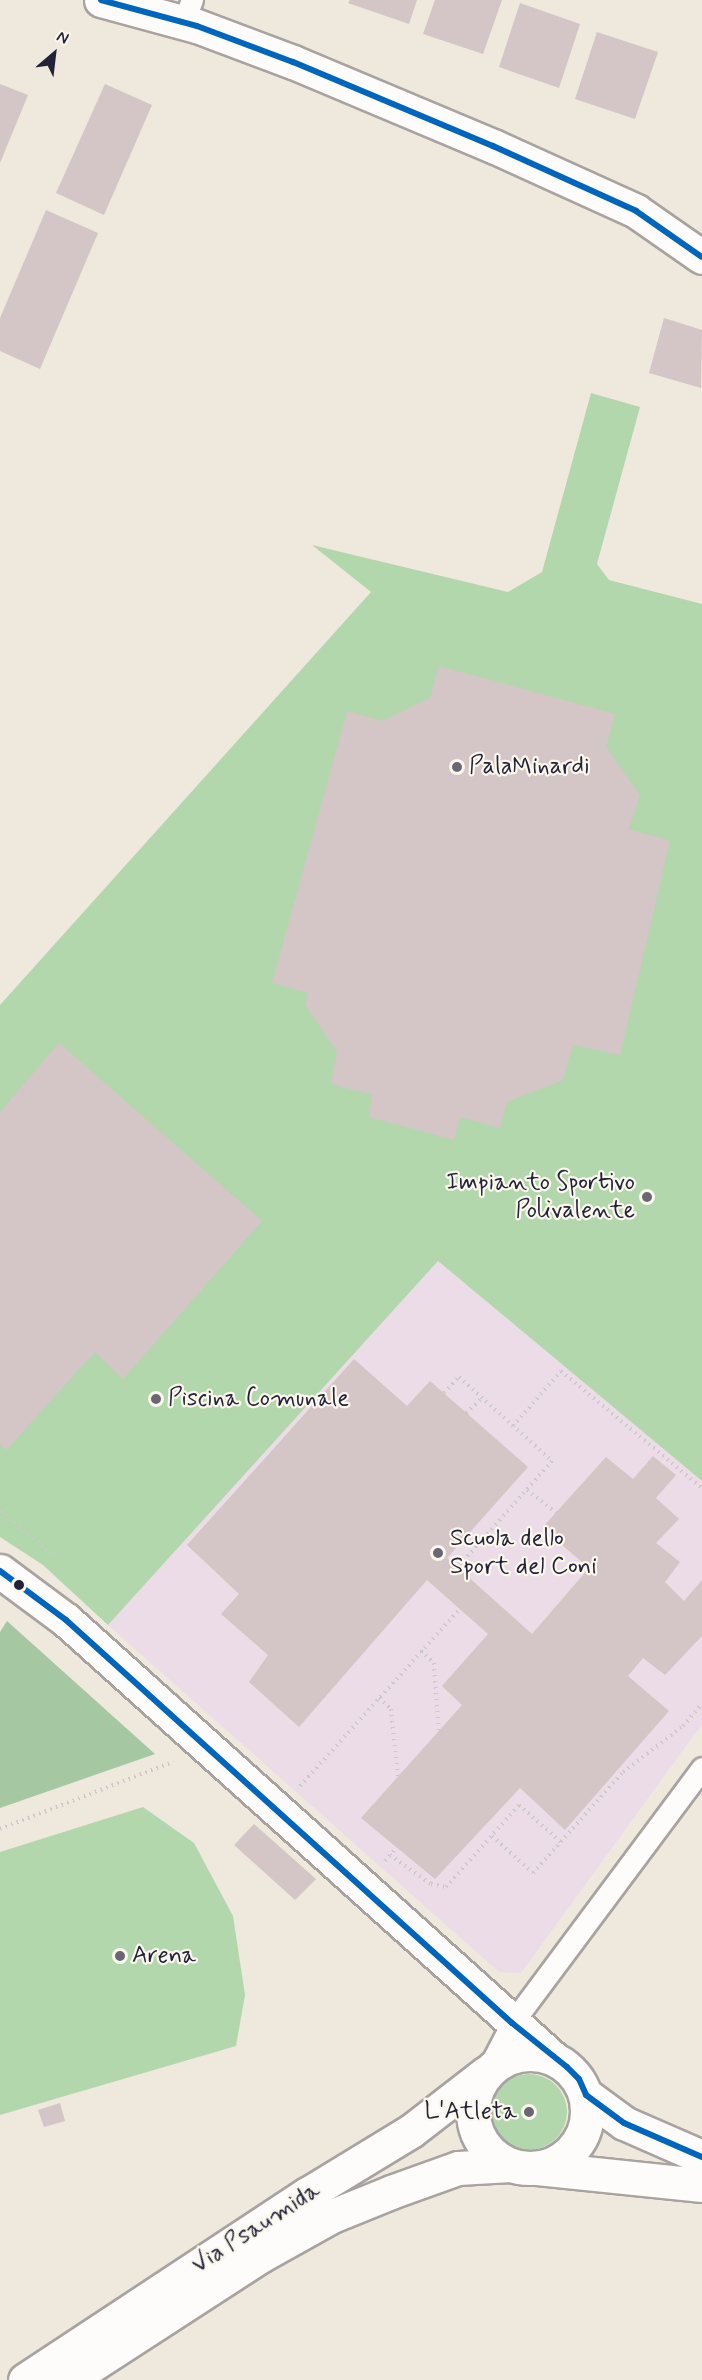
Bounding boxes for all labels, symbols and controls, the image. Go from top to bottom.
north arrow [24,24,84,84]
text: N [53,26,72,49]
place label: PalaMinardi [469,753,590,781]
marker: PalaMinardi [450,760,464,774]
place label: Impianto Sportivo Polivalente [443,1169,635,1225]
marker: Impianto Sportivo Polivalente [640,1190,654,1204]
place label: Piscina Comunale [168,1385,355,1413]
marker: Piscina Comunale [149,1392,163,1406]
place label: Scuola dello Sport del Coni [450,1525,597,1581]
marker: Scuola dello Sport del Coni [431,1546,445,1560]
unlabelled marker [13,1579,25,1591]
place label: Arena [132,1942,196,1970]
marker: Arena [113,1949,127,1963]
place label: L'Atleta [425,2098,517,2126]
marker: L'Atleta [522,2105,536,2119]
street label: Via Psaumida [190,2178,322,2278]

